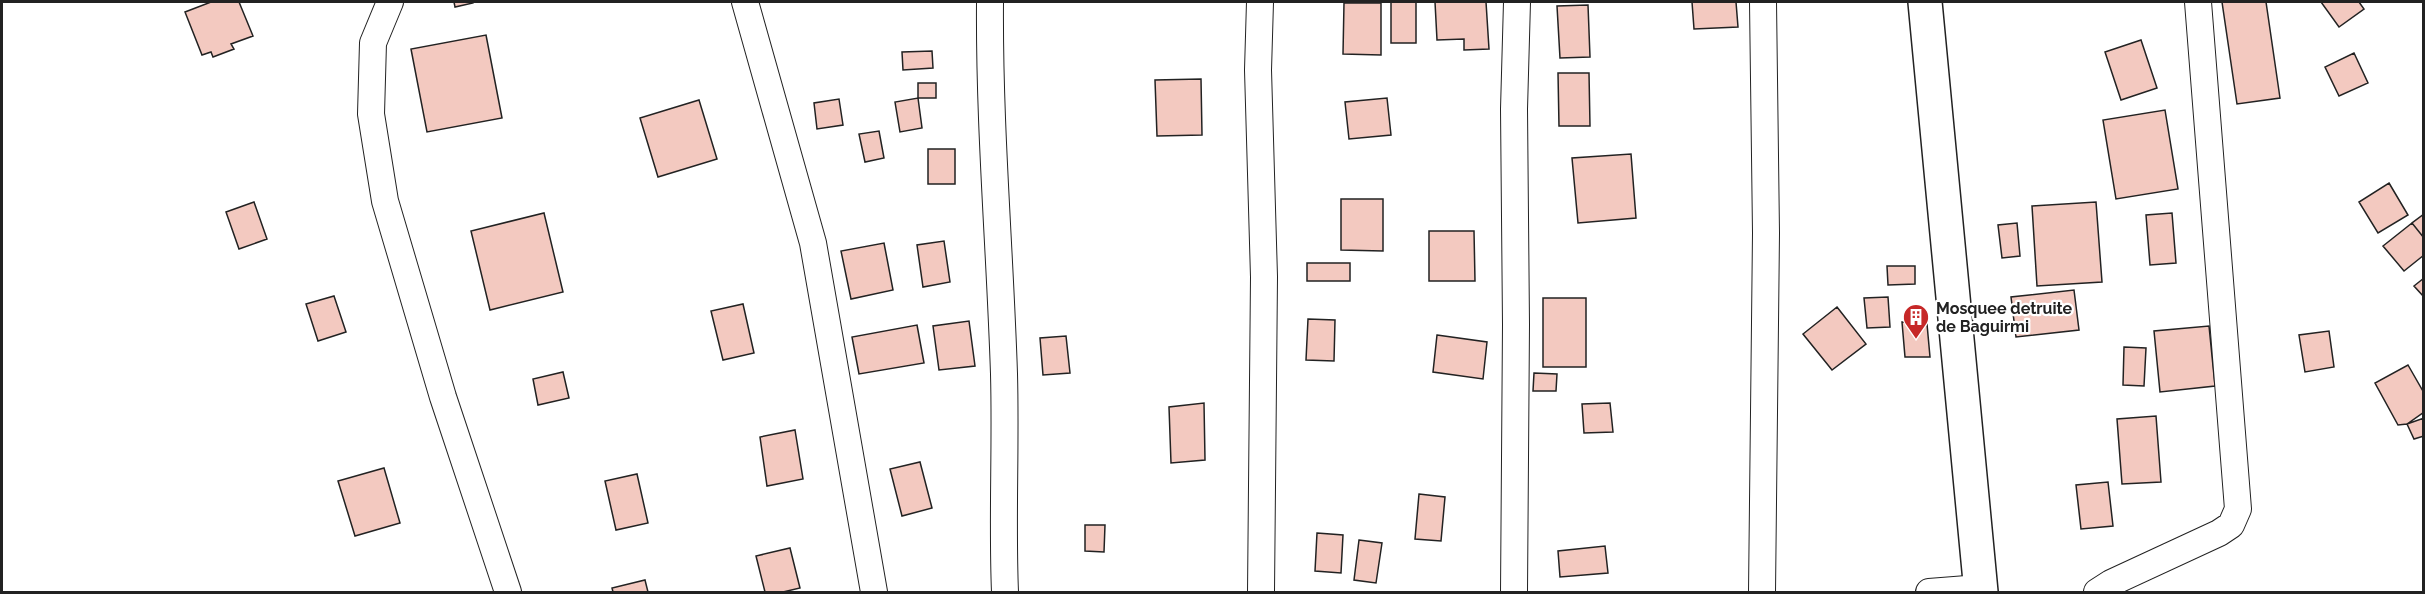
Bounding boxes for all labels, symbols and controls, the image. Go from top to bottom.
place label: Mosquee detruite de Baguirmi [1936,299,2072,336]
building icon: Mosquee detruite de Baguirmi [1901,302,1931,340]

